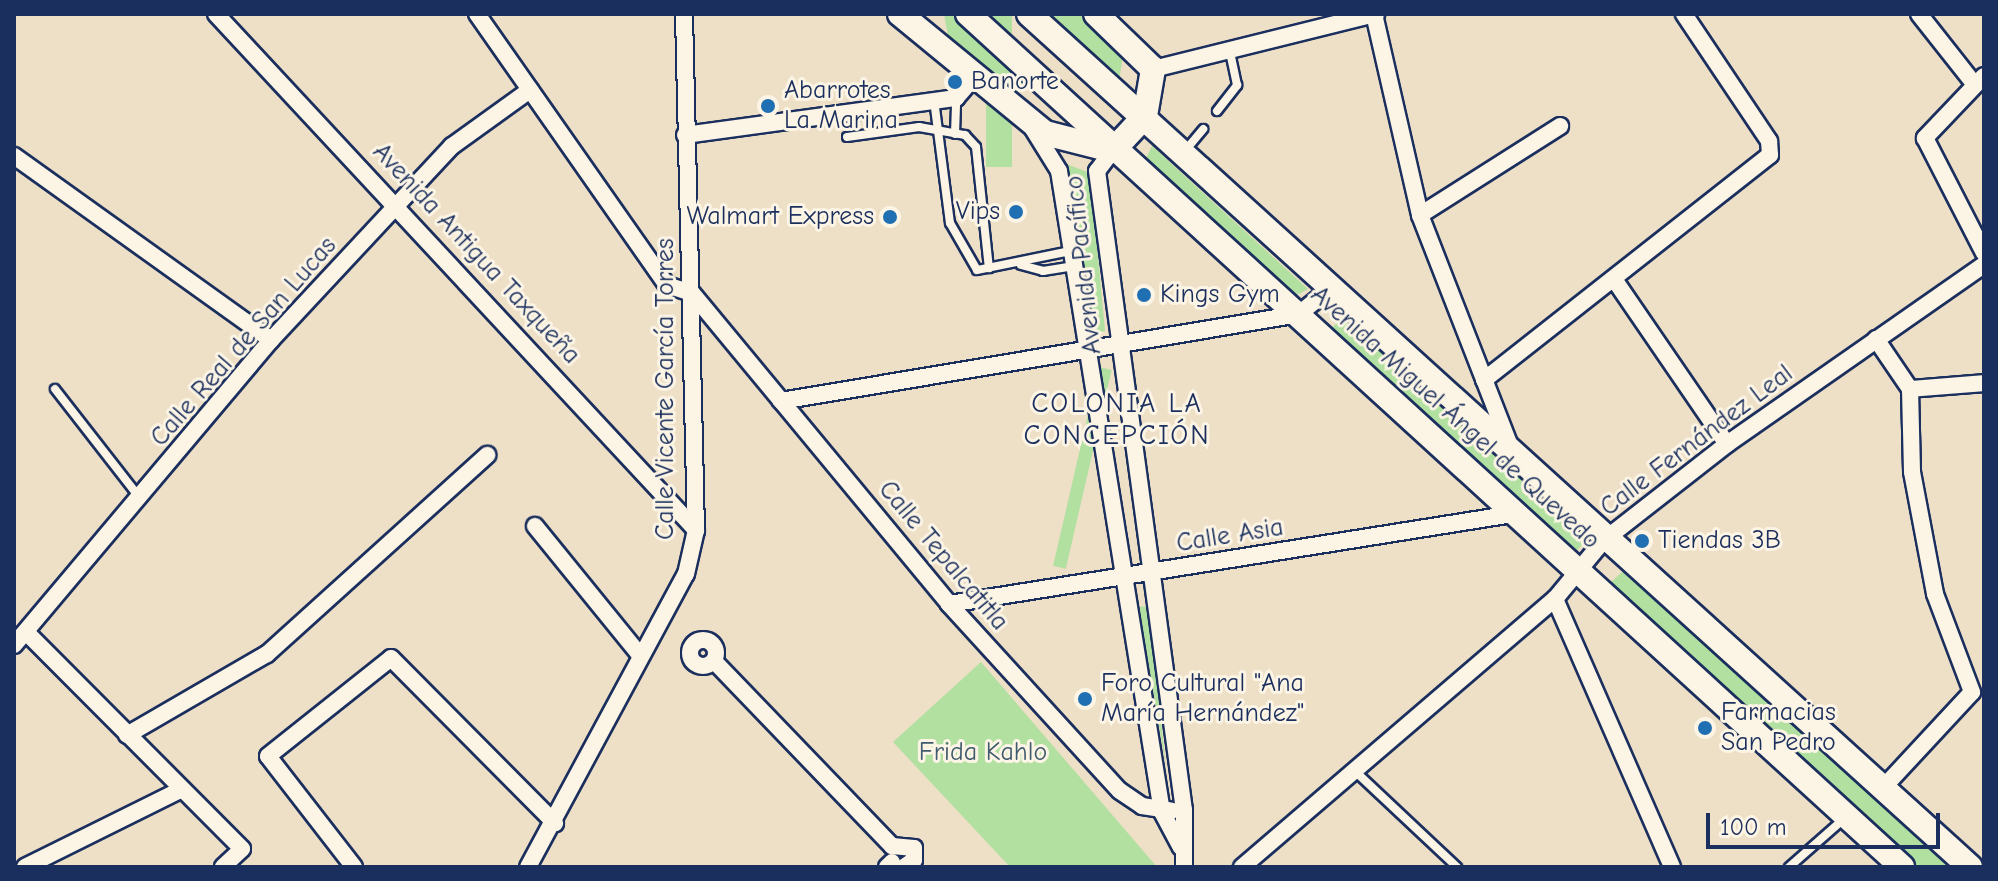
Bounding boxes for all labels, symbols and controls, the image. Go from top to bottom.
place label: Banorte [971,66,1059,98]
marker: Banorte [946,73,964,91]
place label: Abarrotes La Marina [784,75,898,136]
marker: Abarrotes La Marina [759,97,777,115]
street label: Avenida Antigua Taxqueña [366,137,586,371]
street label: Avenida Pacífico [1059,174,1109,356]
place label: Vips [956,196,1000,228]
place label: Walmart Express [686,201,874,233]
marker: Vips [1007,203,1025,221]
marker: Walmart Express [881,208,899,226]
street label: Calle Real de San Lucas [144,231,344,453]
street label: Calle Vicente García Torres [650,238,682,540]
place label: Kings Gym [1160,279,1280,311]
street label: Avenida Miguel Ángel de Quevedo [1304,280,1606,556]
marker: Kings Gym [1135,286,1153,304]
street label: Calle Fernández Leal [1595,358,1799,524]
district label: COLONIA LA CONCEPCIÓN [1023,386,1211,452]
street label: Calle Tepalcatitla [871,475,1015,637]
street label: Calle Asia [1174,512,1286,560]
place label: Tiendas 3B [1658,525,1781,557]
marker: Tiendas 3B [1633,532,1651,550]
place label: Foro Cultural "Ana María Hernández" [1101,668,1304,730]
marker: Foro Cultural "Ana María Hernández" [1076,690,1094,708]
place label: Farmacias San Pedro [1721,697,1836,758]
marker: Farmacias San Pedro [1696,719,1714,737]
park label: Frida Kahlo [919,737,1047,769]
scale bar [1710,797,1944,847]
text: 100 m [1720,813,1787,841]

